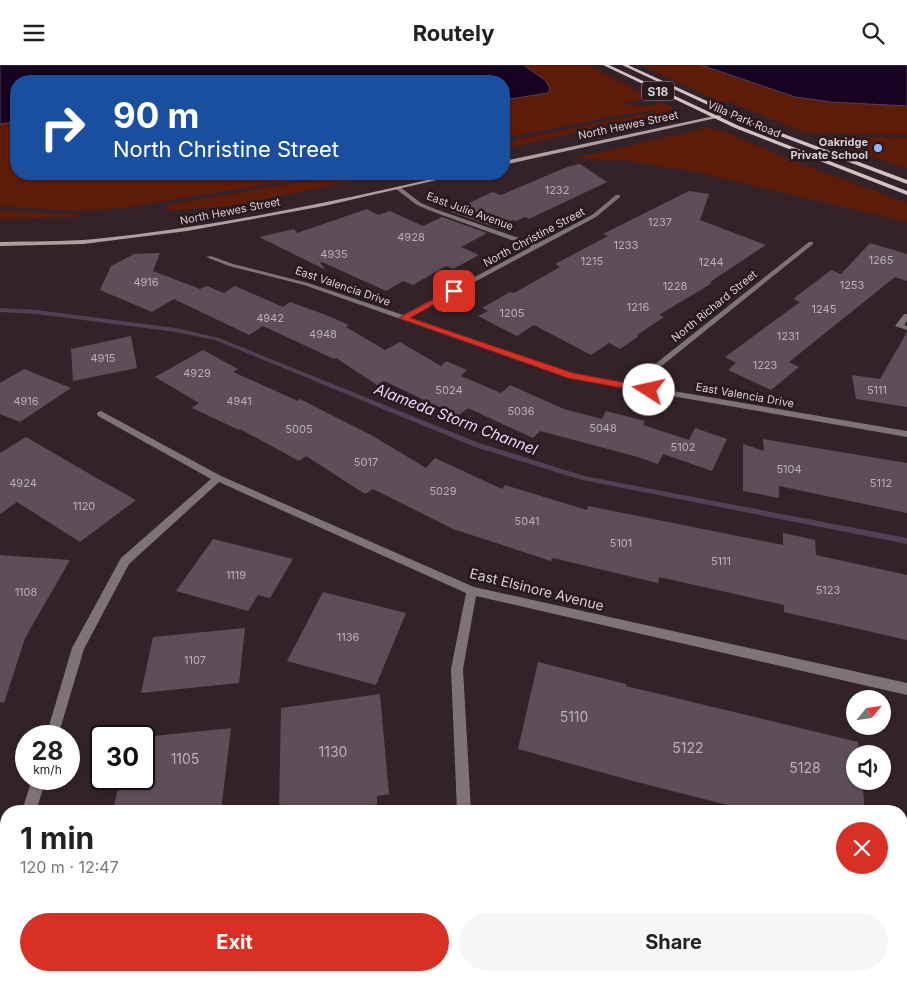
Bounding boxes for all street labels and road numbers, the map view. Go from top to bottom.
road number: S18 [642,81,674,101]
street label: Villa Park Road [705,97,783,141]
street label: North Hewes Street [577,107,680,142]
street label: East Julie Avenue [425,189,515,233]
street label: North Hewes Street [179,194,282,228]
street label: North Christine Street [481,204,588,270]
street label: East Valencia Drive [294,263,392,309]
street label: North Richard Street [668,267,760,345]
street label: East Valencia Drive [695,379,795,411]
street label: East Elsinore Avenue [468,564,606,614]

